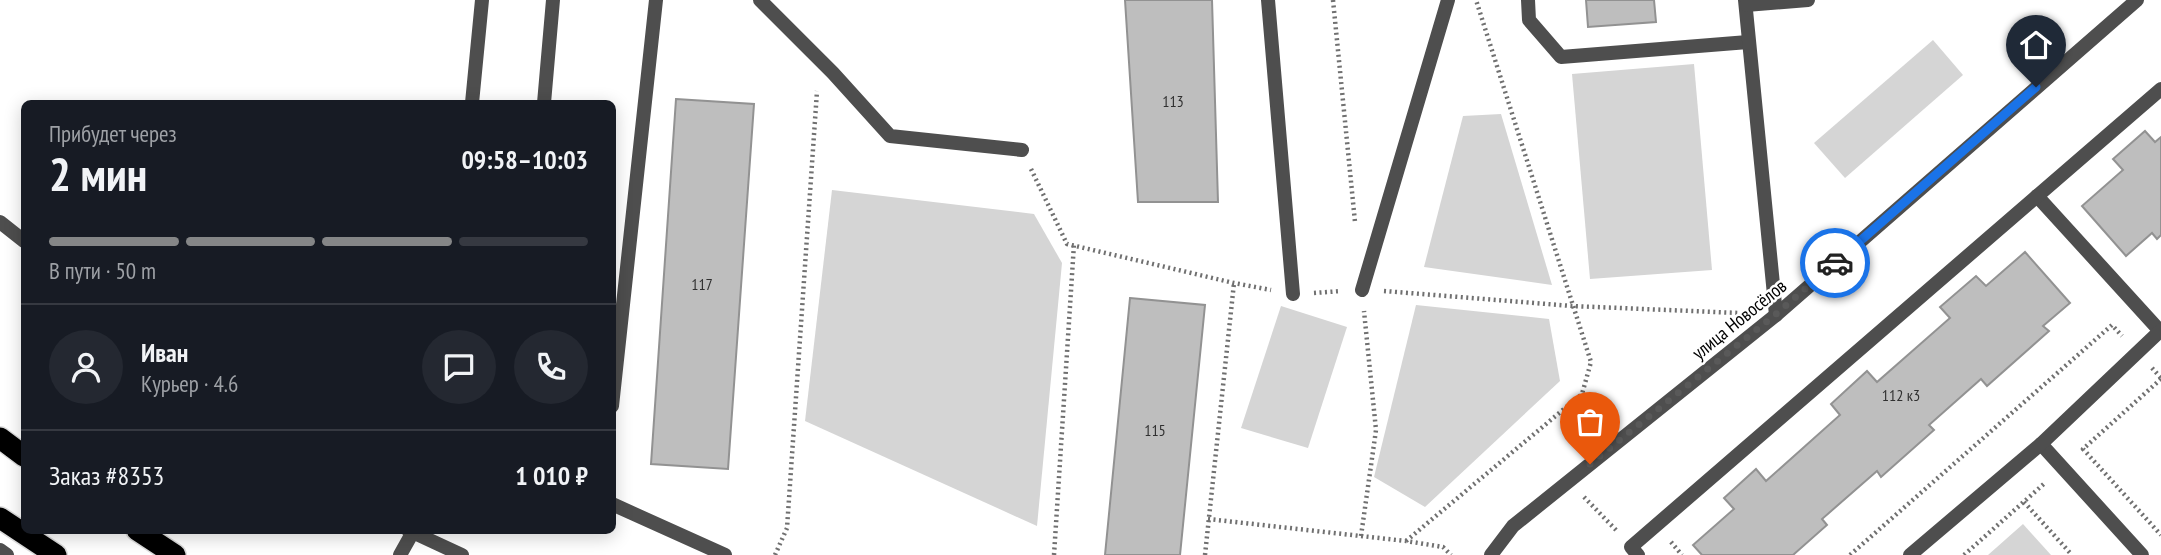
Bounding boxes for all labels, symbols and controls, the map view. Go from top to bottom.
pin [2006,15,2066,87]
icon: home [2017,26,2055,64]
house number: 113 [1162,91,1184,111]
text: Прибудет через [49,119,177,148]
text: 09:58–10:03 [461,143,588,176]
text: 2 мин [49,144,147,204]
courier [1800,228,1870,298]
icon: car [1816,244,1854,282]
text: В пути · 50 m [49,256,156,285]
house number: 117 [691,274,713,294]
street label: улица Новосёлов [1687,274,1791,364]
button: person [49,330,123,404]
button: chat [422,330,496,404]
button: phone [514,330,588,404]
text: Иван [141,336,188,369]
text: Курьер · 4.6 [141,369,238,398]
house number: 112 к3 [1882,385,1920,405]
pin [1560,392,1620,464]
icon: bag [1571,403,1609,441]
house number: 115 [1144,420,1166,440]
text: Заказ #8353 [49,459,164,492]
text: 1 010 ₽ [515,459,588,492]

